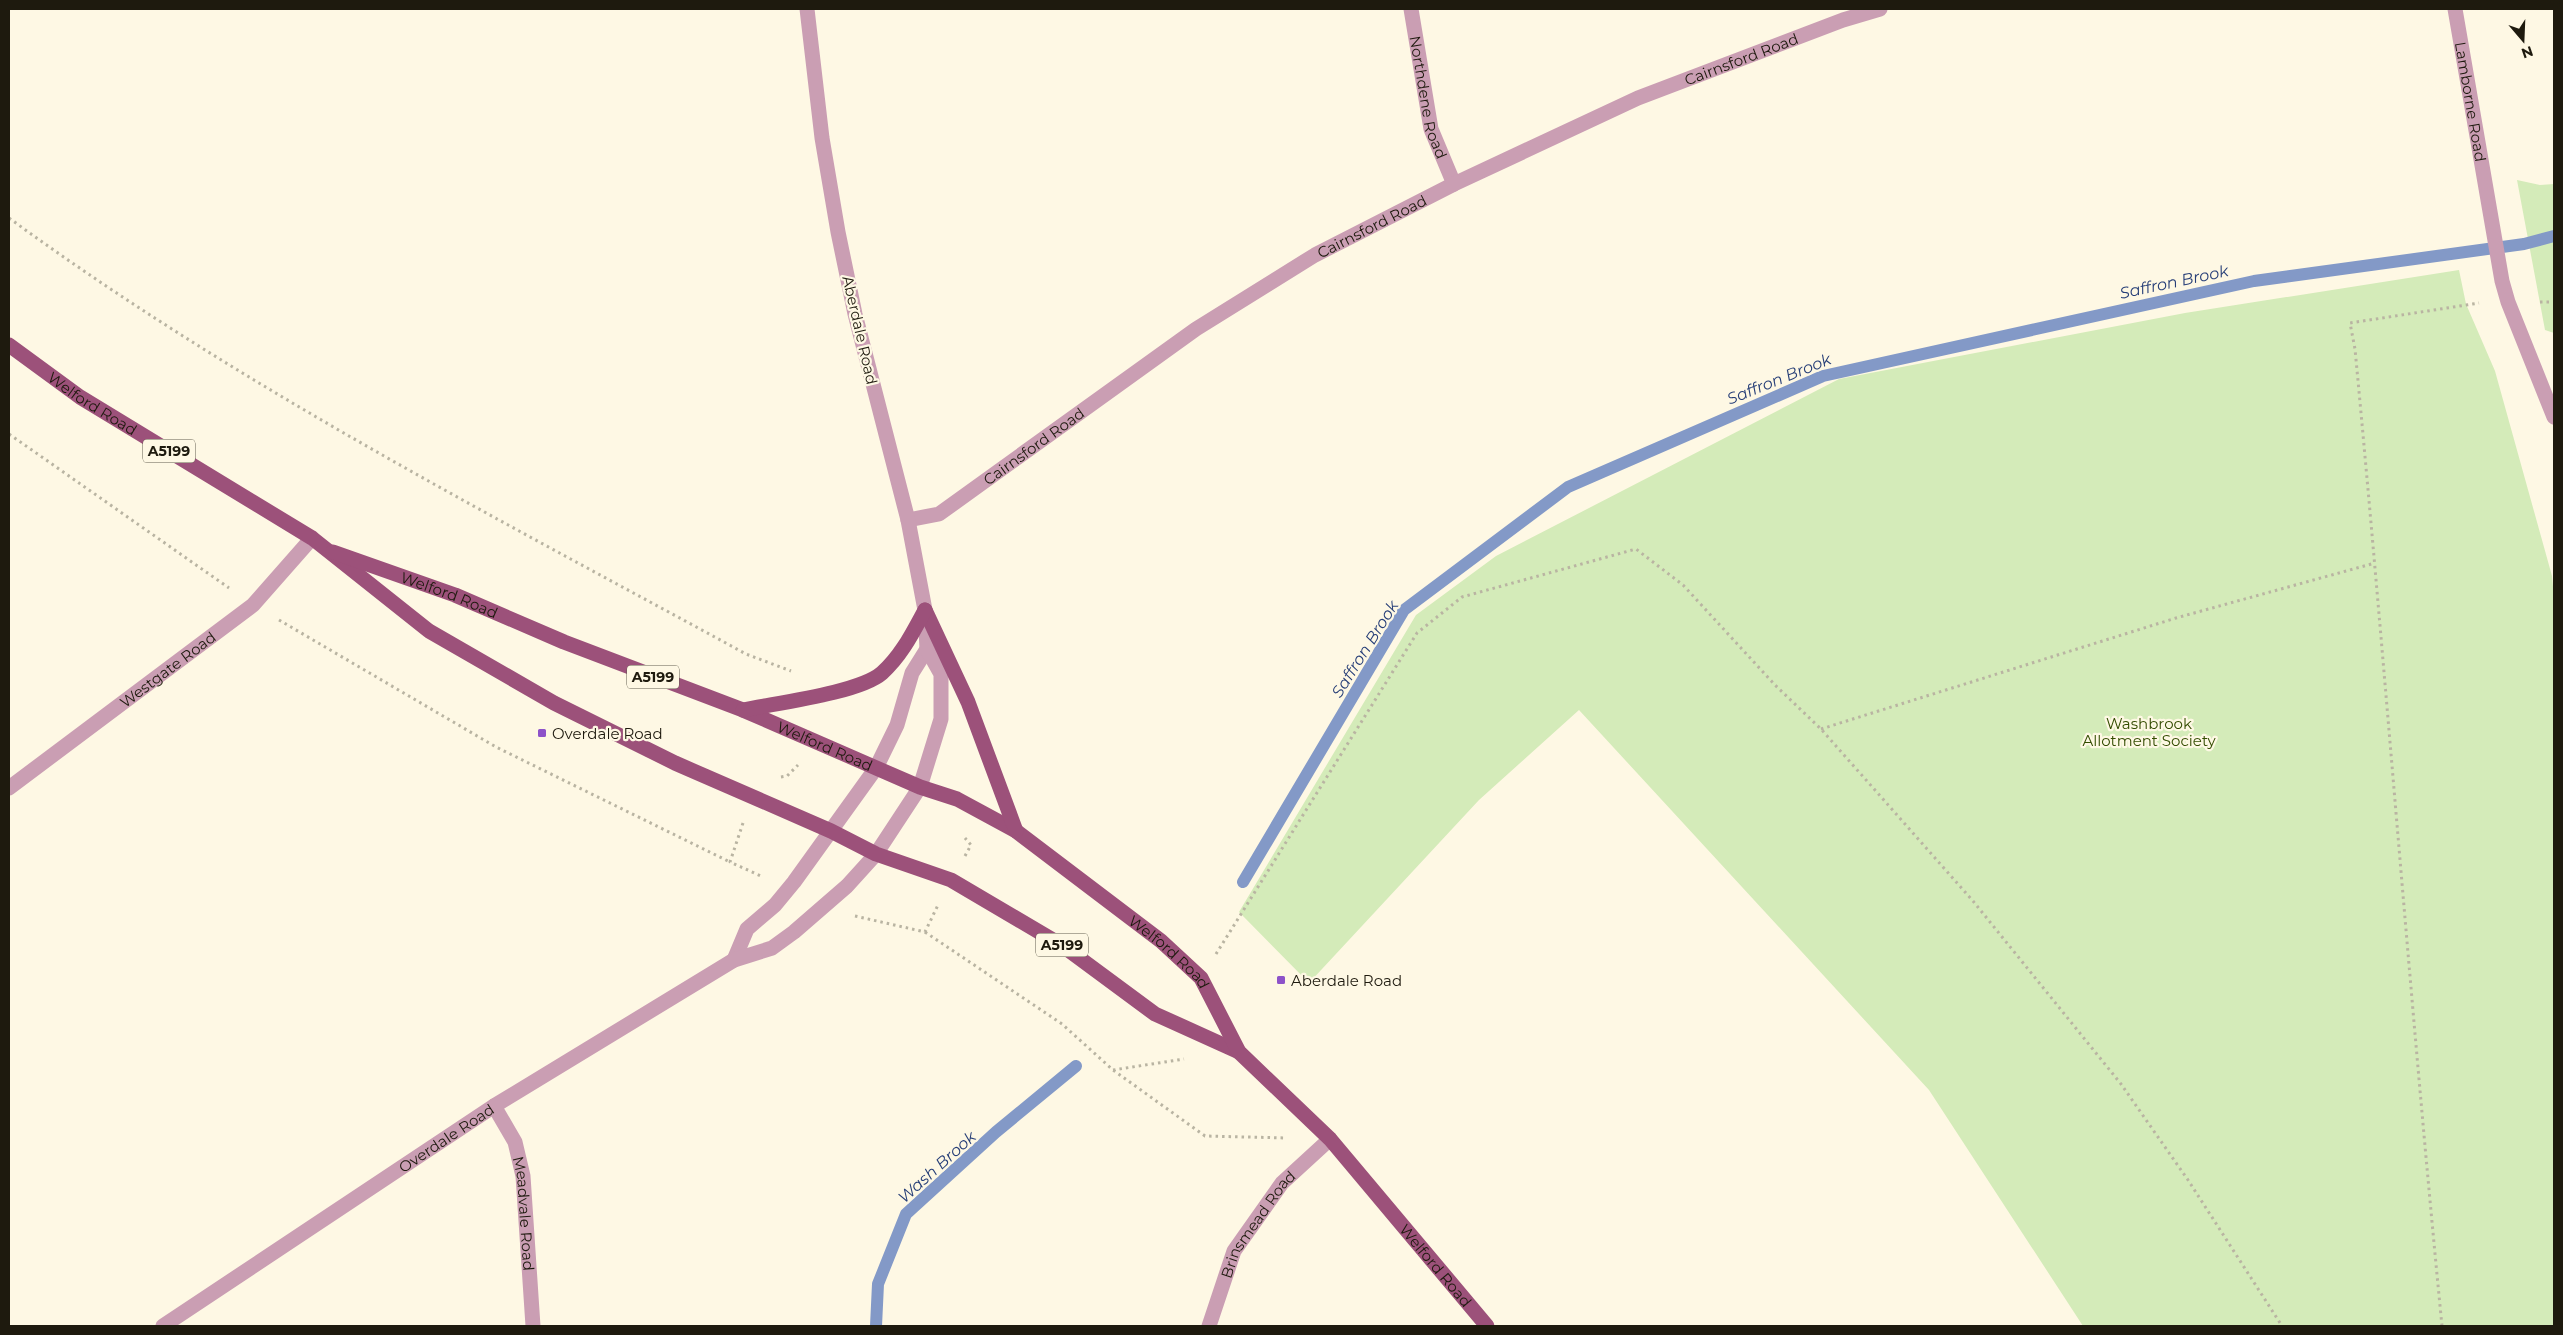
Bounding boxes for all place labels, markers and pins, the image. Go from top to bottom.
place label: Overdale Road [552,724,663,743]
marker: Overdale Road [536,727,548,739]
place label: Aberdale Road [1291,971,1402,990]
marker: Aberdale Road [1275,974,1287,986]

